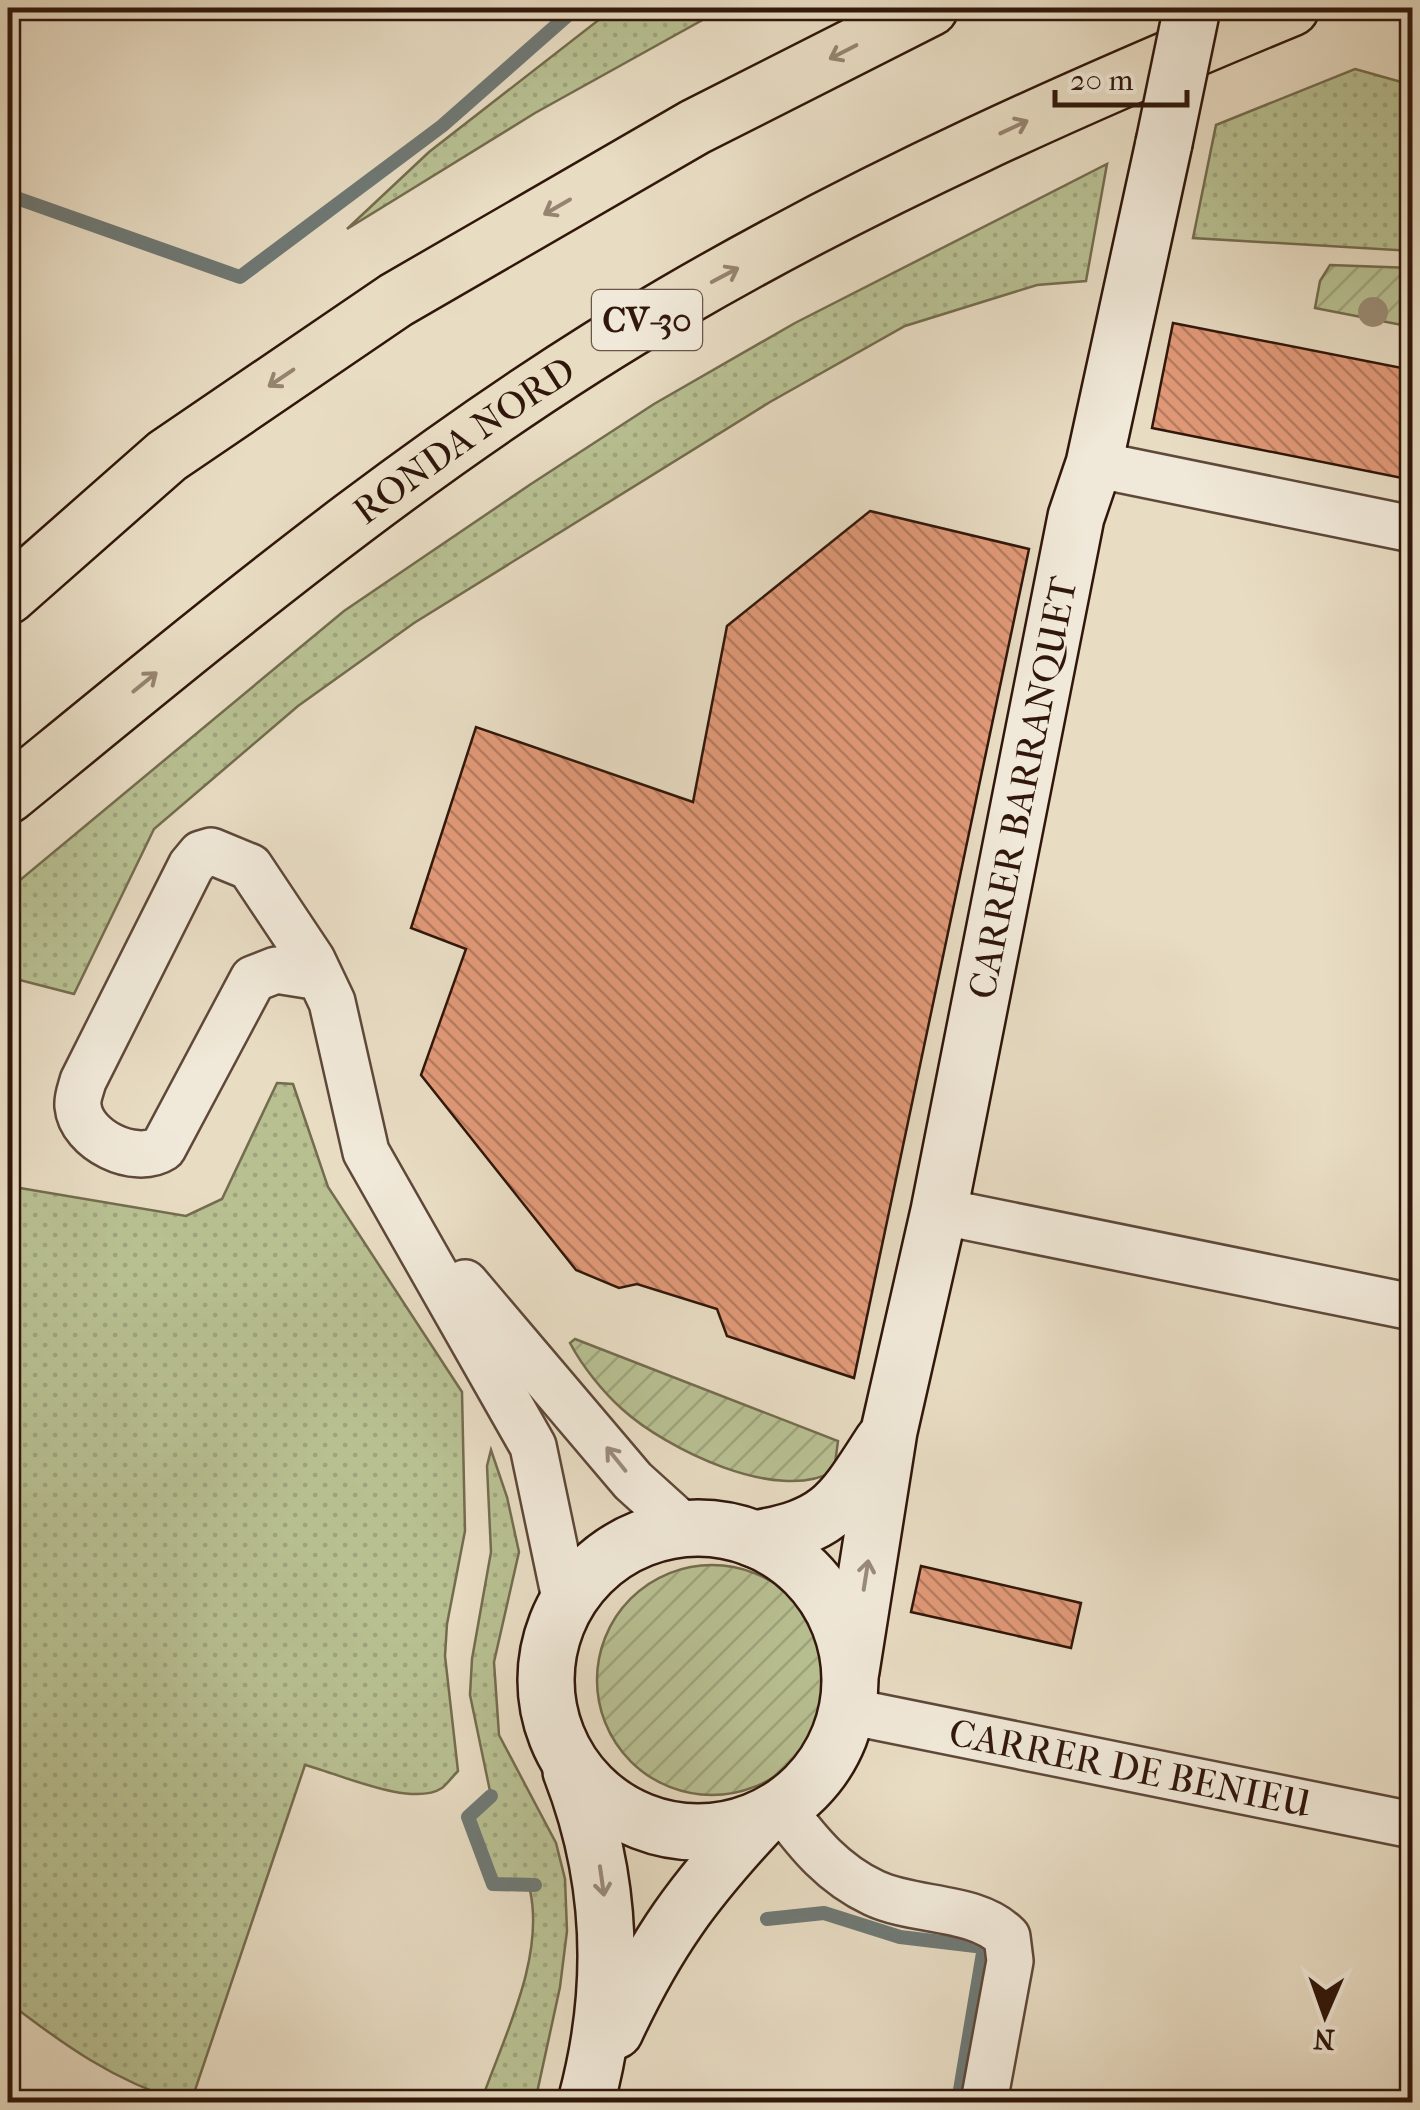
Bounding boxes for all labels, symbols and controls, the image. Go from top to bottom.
one-way arrow [828,43,858,62]
scale bar [1055,45,1188,107]
text: 20 m [1070,63,1133,98]
one-way arrow [999,117,1029,136]
one-way arrow [543,197,572,217]
one-way arrow [710,265,740,284]
road number: CV-30 [592,290,702,350]
street label: RONDA NORD [344,347,583,533]
one-way arrow [268,367,296,388]
street label: CARRER BARRANQUET [959,573,1086,1003]
one-way arrow [131,671,157,693]
one-way arrow [605,1447,627,1473]
one-way arrow [858,1559,876,1592]
street label: CARRER DE BENIEU [945,1710,1315,1827]
one-way arrow [593,1864,611,1897]
north arrow [1275,1965,1375,2065]
text: N [1312,2023,1335,2056]

